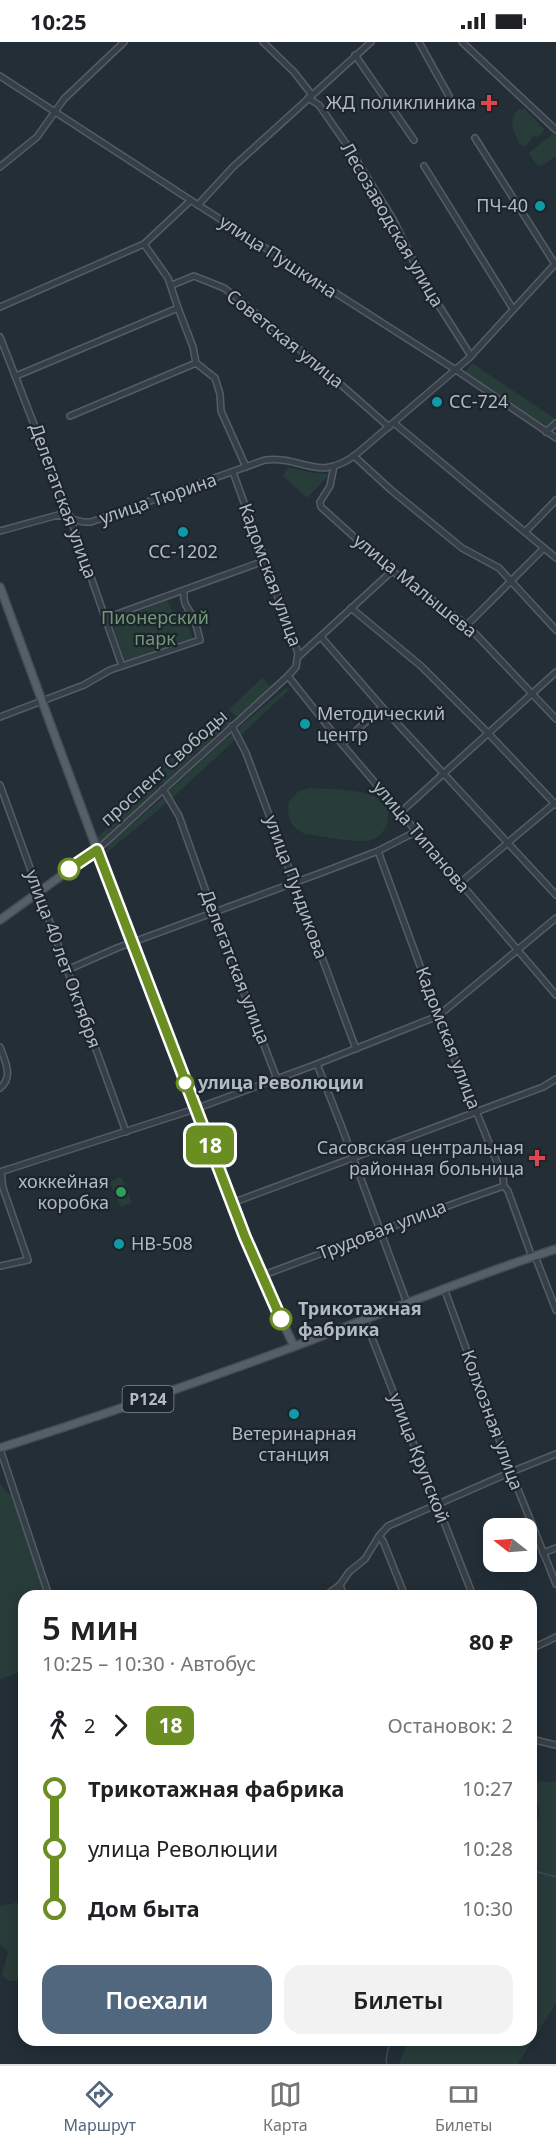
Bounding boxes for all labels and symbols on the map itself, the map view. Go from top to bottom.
place label: ЖД поликлиника [326,90,476,114]
marker: ЖД поликлиника [480,94,498,112]
street label: Лесозаводская улица [336,138,450,311]
place label: ПЧ-40 [476,193,528,217]
marker: ПЧ-40 [533,199,547,213]
street label: улица Пушкина [215,209,342,303]
street label: Советская улица [222,283,349,393]
place label: СС-724 [449,389,508,413]
marker: СС-724 [430,395,444,409]
street label: Делегатская улица [25,420,103,582]
street label: улица Тюрина [96,467,220,529]
street label: Кадомская улица [234,500,308,650]
marker: СС-1202 [176,525,190,539]
street label: улица Малышева [349,528,482,643]
place label: СС-1202 [148,539,218,563]
park label: Пионерский парк [101,605,209,650]
place label: Методический центр [317,701,445,746]
street label: проспект Свободы [95,704,232,831]
marker: Методический центр [298,717,312,731]
street label: улица Типанова [368,775,476,897]
street label: улица Пундикова [260,811,334,962]
unlabelled marker [58,858,80,880]
street label: улица 40 лет Октября [20,866,107,1051]
street label: Делегатская улица [195,886,276,1047]
street label: Кадомская улица [411,963,487,1112]
place label: улица Революции [197,1070,364,1094]
marker: улица Революции [176,1074,194,1092]
line badge: 18 [183,1126,237,1164]
place label: Сасовская центральная районная больница [317,1135,524,1180]
marker: Сасовская центральная районная больница [528,1149,546,1167]
place label: хоккейная коробка [18,1169,109,1214]
marker: хоккейная коробка [114,1185,128,1199]
street label: Трудовая улица [314,1193,449,1265]
place label: НВ-508 [131,1231,193,1255]
marker: НВ-508 [112,1237,126,1251]
place label: Трикотажная фабрика [298,1296,422,1341]
marker: Трикотажная фабрика [270,1308,292,1330]
street label: Колхозная улица [456,1346,529,1493]
road number: Р124 [122,1386,174,1412]
street label: улица Крупской [384,1389,456,1526]
marker: Ветеринарная станция [287,1407,301,1421]
place label: Ветеринарная станция [231,1421,357,1466]
north arrow [483,1518,537,1572]

